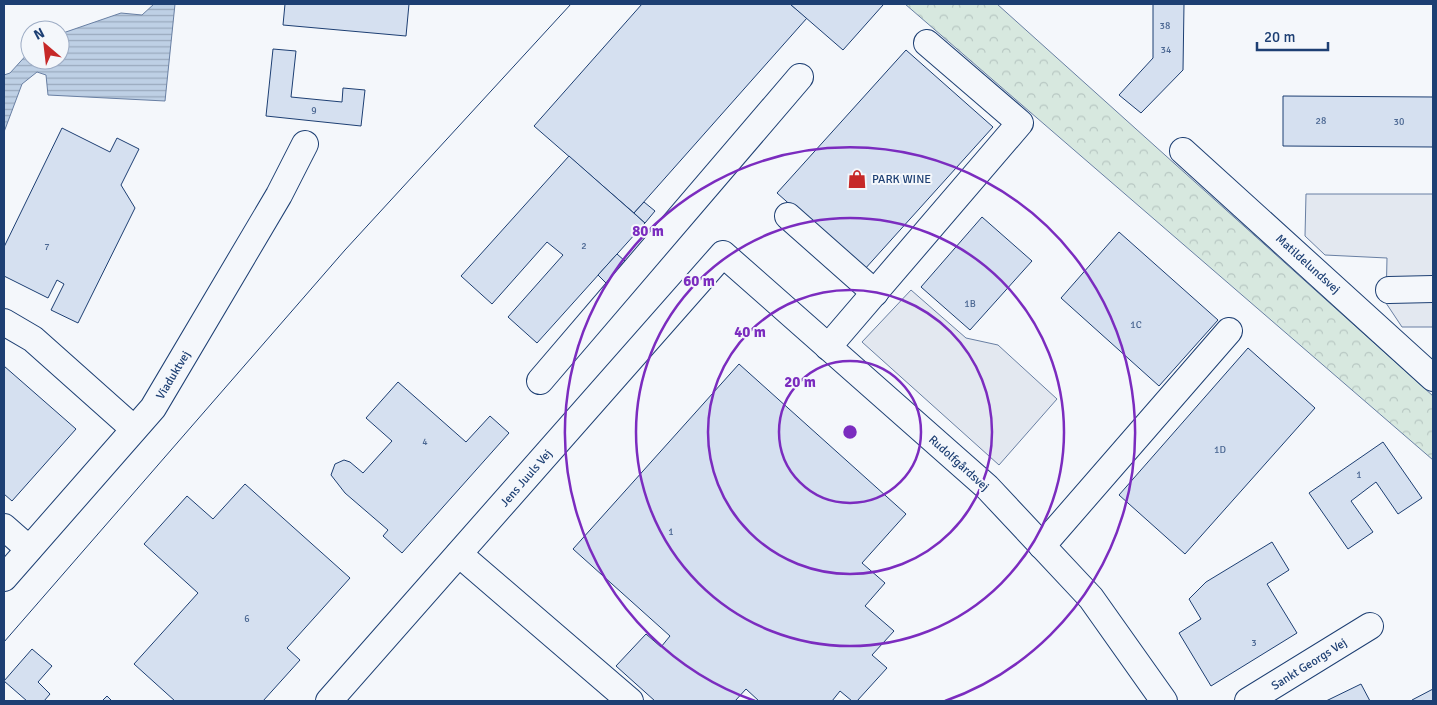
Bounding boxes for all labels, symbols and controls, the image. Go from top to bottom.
north arrow [20,20,70,70]
house number: 38 [1160,20,1170,32]
scale bar [1257,20,1328,52]
text: N [31,24,47,44]
text: 20 m [1264,28,1295,46]
house number: 34 [1161,44,1172,56]
house number: 9 [311,105,317,117]
house number: 28 [1316,115,1326,127]
house number: 30 [1394,116,1404,128]
shop icon: PARK WINE [846,168,868,190]
place label: PARK WINE [872,172,931,187]
text: 80 m [632,222,664,240]
street label: Matildelundsvej [1272,231,1343,297]
house number: 2 [581,240,587,252]
house number: 7 [44,241,50,253]
text: 60 m [683,272,715,290]
house number: 1B [964,298,976,310]
house number: 1C [1130,319,1142,331]
text: 40 m [734,323,766,341]
street label: Viaduktvej [153,348,194,402]
text: 20 m [784,373,816,391]
centre of rings [841,423,859,441]
street label: Rudolfgårdsvej [925,432,992,495]
house number: 4 [422,436,428,448]
house number: 1D [1214,444,1226,456]
street label: Jens Juuls Vej [497,446,555,510]
house number: 1 [1356,469,1362,481]
house number: 1 [668,526,674,538]
house number: 6 [244,613,250,625]
street label: Sankt Georgs Vej [1269,635,1350,694]
house number: 3 [1251,637,1257,649]

